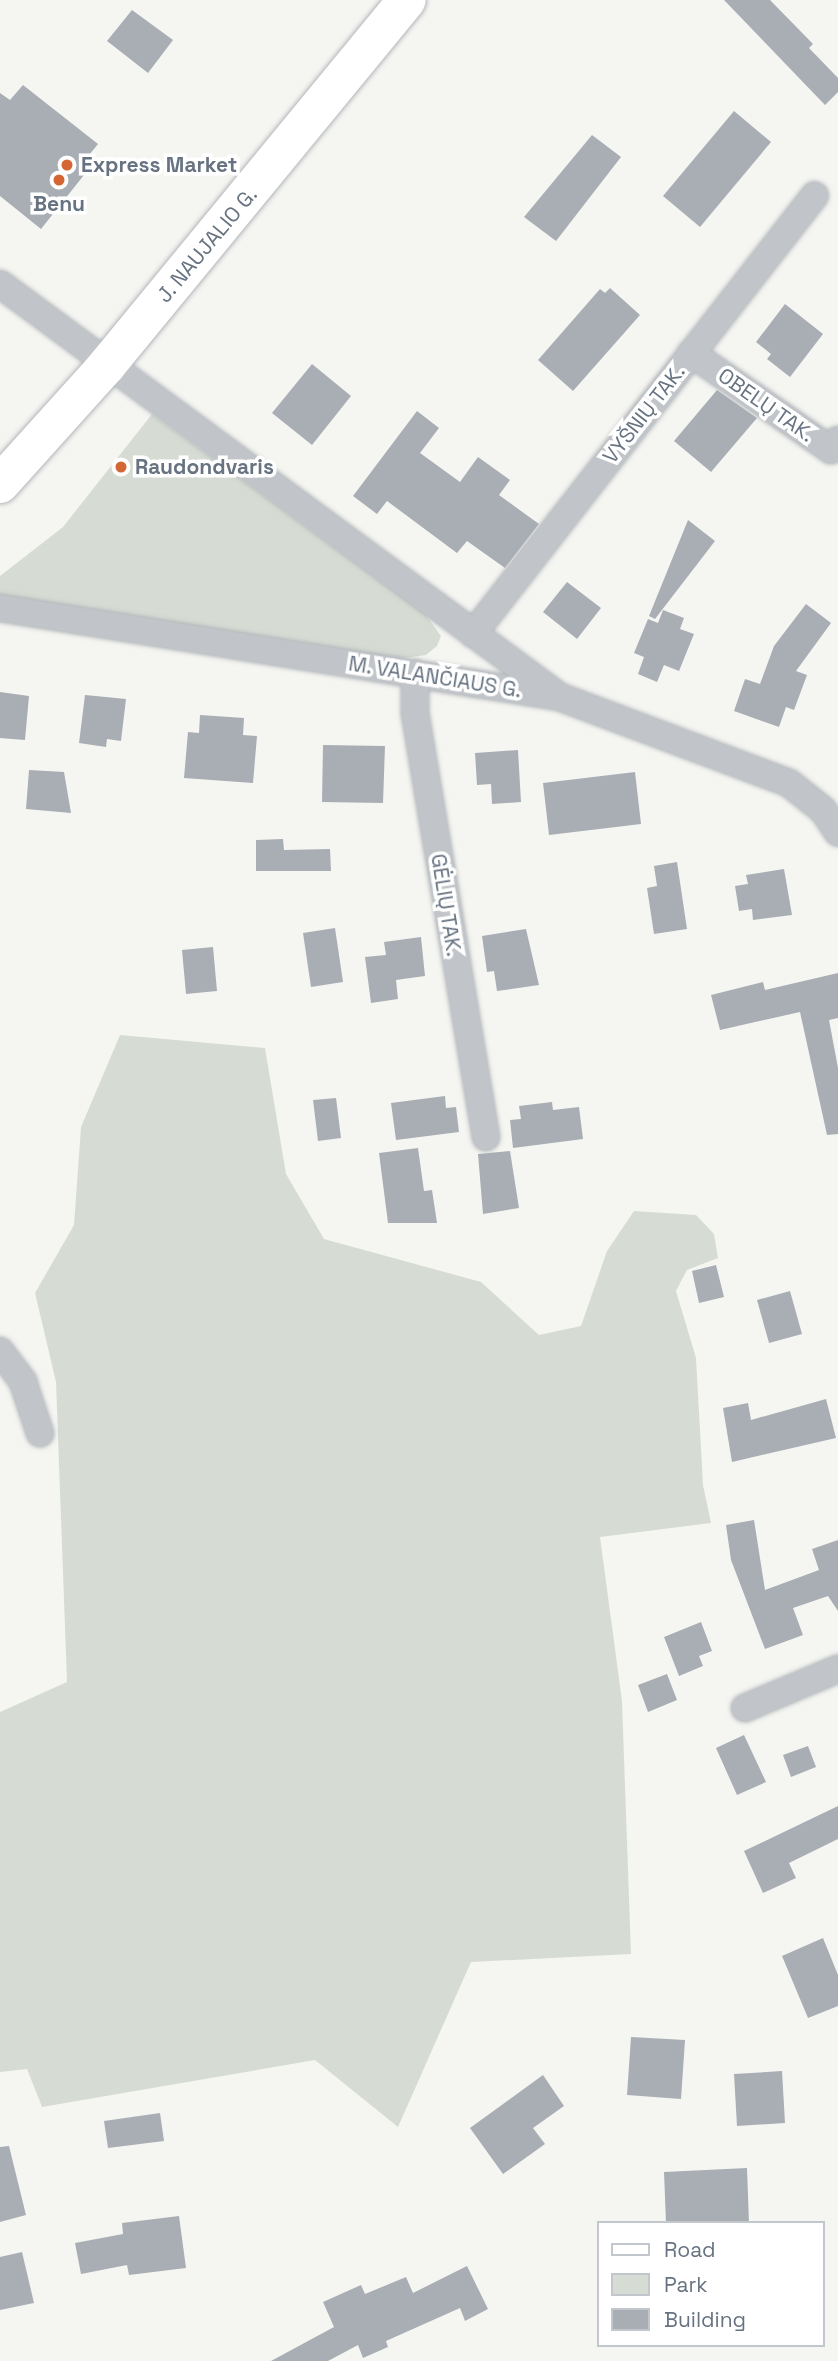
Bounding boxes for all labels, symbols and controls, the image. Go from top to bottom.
place label: Express Market [81,152,237,178]
marker: Express Market [59,157,75,173]
marker: Benu [51,172,67,188]
street label: J. NAUJALIO G. [151,182,263,308]
place label: Benu [33,191,85,217]
street label: VYŠNIŲ TAK. [597,359,691,469]
street label: OBELŲ TAK. [713,363,819,447]
place label: Raudondvaris [135,454,274,480]
marker: Raudondvaris [113,459,129,475]
street label: M. VALANČIAUS G. [346,651,524,703]
street label: GĖLIŲ TAK. [425,852,467,958]
legend [596,2221,824,2347]
text: Road [664,2236,716,2263]
text: Park [664,2271,708,2298]
text: Building [664,2306,746,2333]

